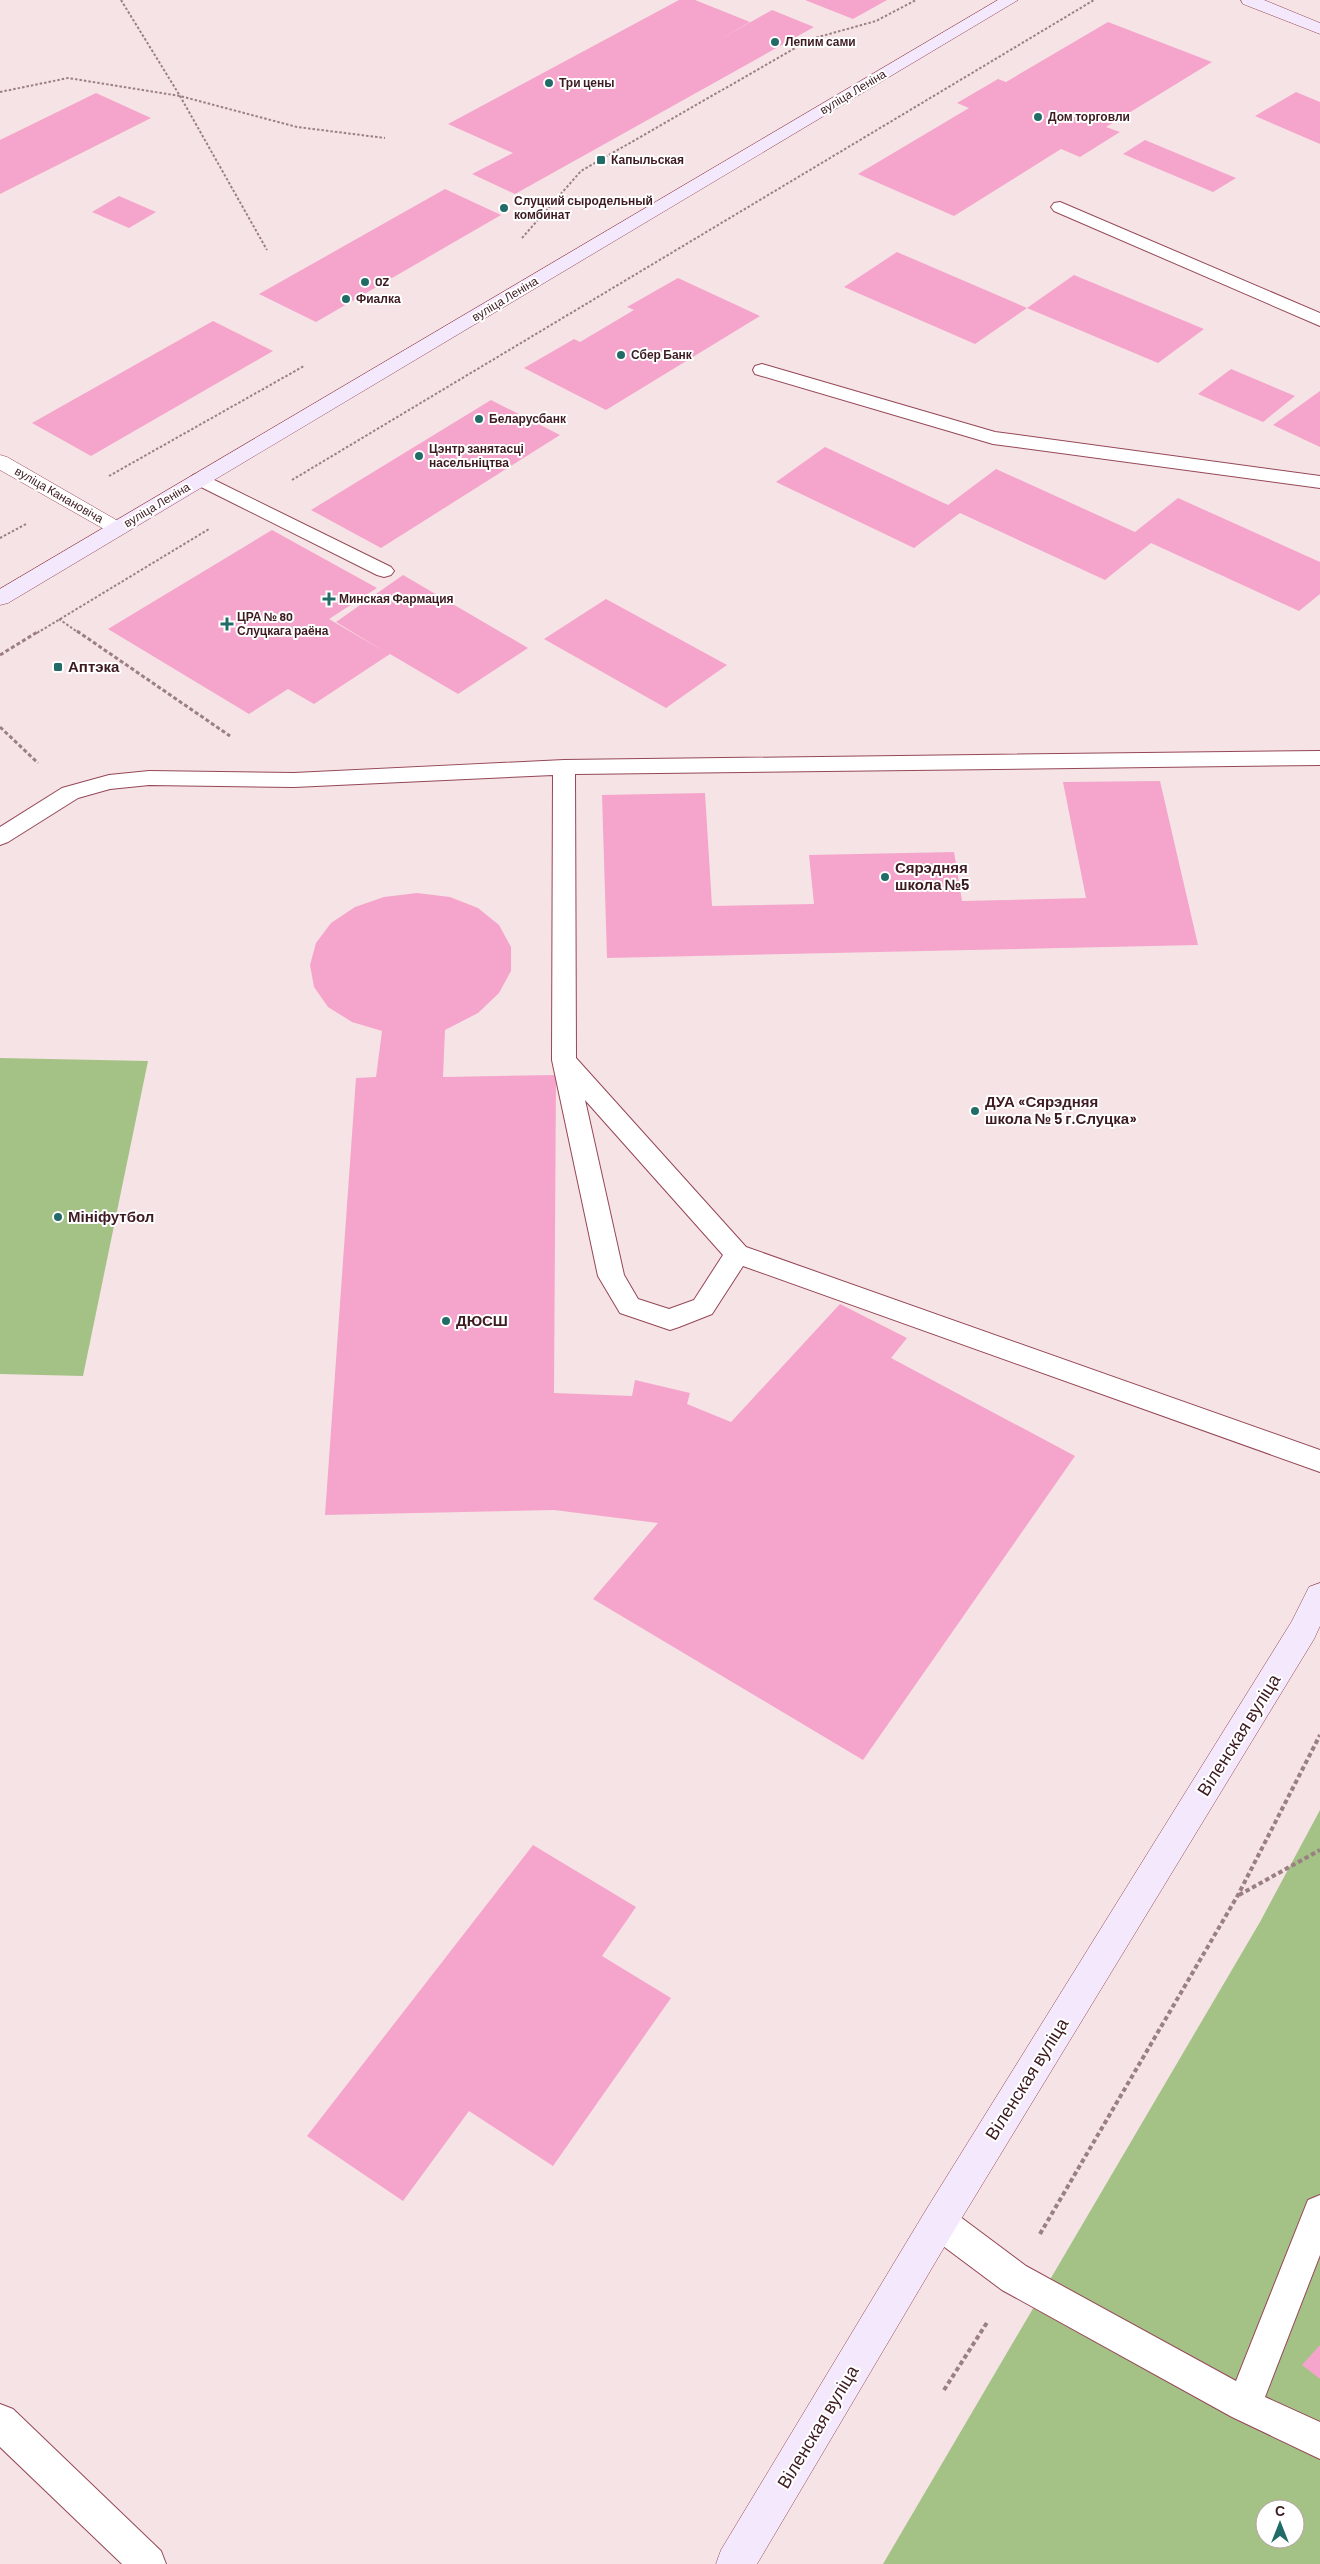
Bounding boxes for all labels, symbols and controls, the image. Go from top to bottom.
place label: Лепим сами [785,34,856,48]
marker: Лепим сами [769,36,781,48]
street label: вуліца Леніна [817,66,889,117]
place label: Три цены [559,75,615,90]
marker: Три цены [543,77,555,89]
place label: Дом торговли [1048,109,1130,124]
marker: Дом торговли [1032,111,1044,123]
place label: Капыльская [611,152,684,166]
marker: Капыльская [595,154,607,166]
place label: Слуцкий сыродельный комбинат [514,193,653,221]
marker: Слуцкий сыродельный комбинат [498,202,510,214]
street label: вуліца Леніна [469,273,541,324]
place label: OZ [375,274,389,288]
marker: OZ [359,276,371,288]
place label: Фиалка [356,291,401,305]
marker: Фиалка [340,293,352,305]
place label: Сбер Банк [631,347,693,362]
marker: Сбер Банк [615,349,627,361]
place label: Беларусбанк [489,411,567,426]
marker: Беларусбанк [473,413,485,425]
place label: Цэнтр занятасці насельніцтва [429,441,524,470]
marker: Цэнтр занятасці насельніцтва [413,450,425,462]
street label: вуліца Канановіча [12,463,106,526]
street label: вуліца Леніна [121,479,193,530]
place label: Минская Фармация [339,591,454,606]
marker: Минская Фармация [323,593,335,605]
place label: ЦРА № 80 Слуцкага раёна [237,609,329,638]
marker: ЦРА № 80 Слуцкага раёна [221,618,233,630]
place label: Аптэка [68,657,120,675]
marker: Аптэка [52,661,64,673]
place label: Сярэдняя школа №5 [895,858,969,893]
marker: Сярэдняя школа №5 [879,871,891,883]
place label: ДУА «Сярэдняя школа № 5 г.Слуцка» [985,1092,1137,1127]
marker: ДУА «Сярэдняя школа № 5 г.Слуцка» [969,1105,981,1117]
place label: Мініфутбол [68,1207,154,1225]
marker: Мініфутбол [52,1211,64,1223]
place label: ДЮСШ [456,1311,508,1329]
marker: ДЮСШ [440,1315,452,1327]
street label: Віленская вуліца [1192,1669,1285,1800]
street label: Віленская вуліца [980,2013,1073,2144]
street label: Віленская вуліца [772,2360,863,2492]
north arrow [1255,2499,1305,2549]
text: С [1275,2502,1285,2519]

